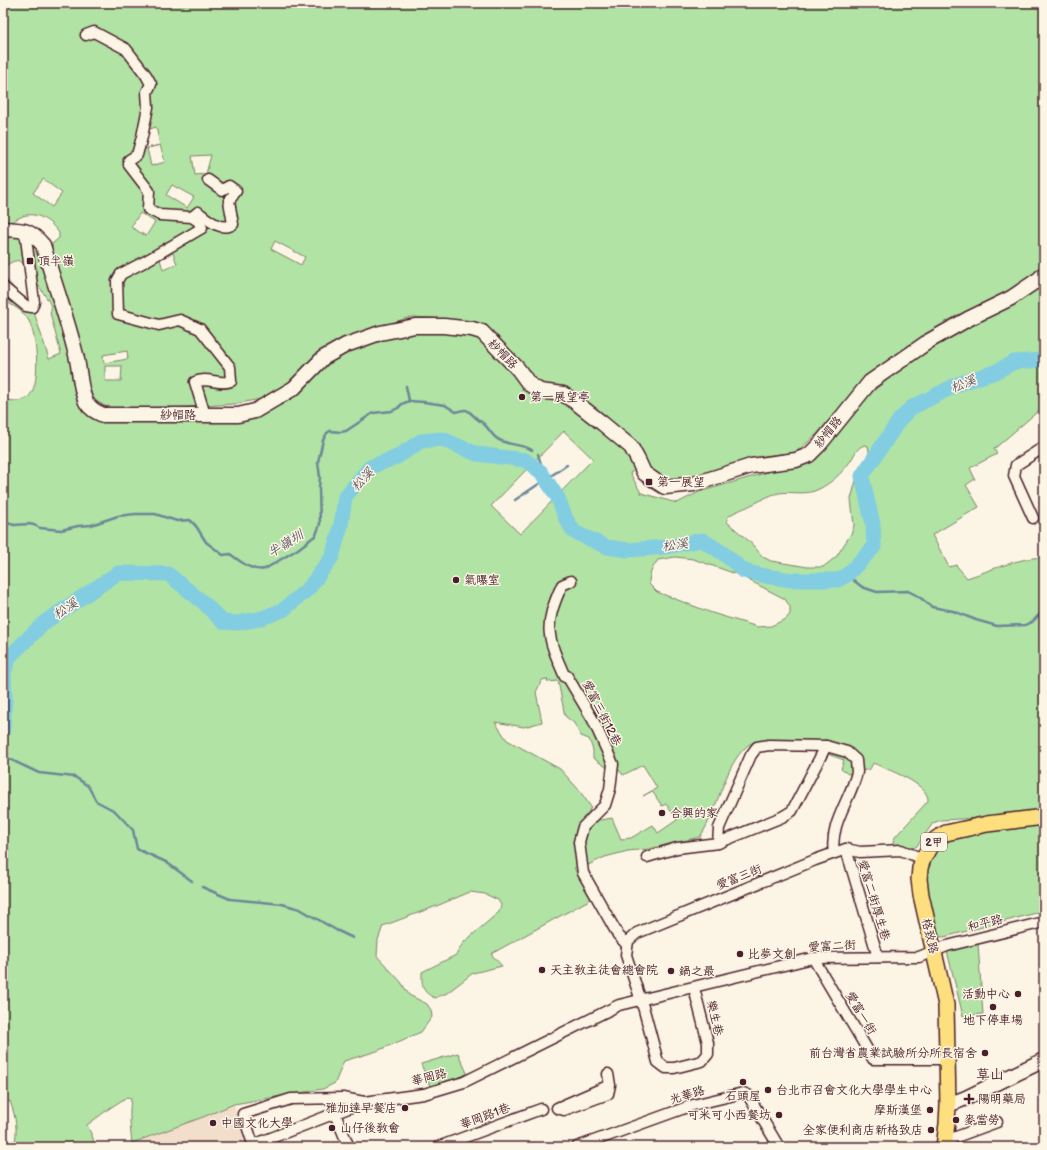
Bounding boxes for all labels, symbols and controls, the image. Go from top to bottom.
place label: 頂半嶺 [38,254,74,269]
marker: 頂半嶺 [25,256,35,266]
street label: 紗帽路 [485,336,521,373]
water label: 松溪 [948,371,979,396]
place label: 第一展望亭 [530,390,590,405]
marker: 第一展望亭 [517,392,527,402]
street label: 紗帽路 [160,408,196,423]
street label: 紗帽路 [811,414,846,451]
water label: 松溪 [348,464,378,495]
place label: 第一展望 [657,475,705,490]
marker: 第一展望 [644,477,654,487]
water label: 半嶺圳 [265,526,308,561]
water label: 松溪 [661,535,690,555]
place label: 氣曝室 [464,573,500,588]
marker: 氣曝室 [451,575,461,585]
water label: 松溪 [50,595,82,623]
street label: 愛富三街12巷 [579,678,625,749]
place label: 合興的家 [670,806,718,821]
marker: 合興的家 [657,808,667,818]
road number: 2甲 [921,833,947,851]
street label: 愛富二街厚生巷 [854,858,893,943]
street label: 愛富三街 [714,862,764,893]
street label: 和平路 [966,912,1004,935]
street label: 格致路 [918,917,941,955]
street label: 愛富二街 [808,938,856,955]
place label: 比夢文創 [748,947,796,962]
marker: 比夢文創 [735,949,745,959]
place label: 天主教主徒會總會院 [550,963,658,978]
place label: 鍋之最 [679,964,715,979]
marker: 天主教主徒會總會院 [537,965,547,975]
marker: 鍋之最 [666,966,676,976]
place label: 活動中心 [962,987,1010,1002]
street label: 愛富一街 [842,989,879,1038]
marker: 活動中心 [1013,989,1023,999]
street label: 樂生巷 [703,999,726,1037]
marker: 地下停車場 [988,1002,998,1012]
place label: 地下停車場 [963,1013,1023,1028]
place label: 前台灣省農業試驗所分所長宿舍 [809,1046,977,1061]
marker: 前台灣省農業試驗所分所長宿舍 [980,1048,990,1058]
street label: 華岡路 [410,1066,448,1089]
district label: 草山 [976,1066,1004,1083]
marker: 石頭屋 [738,1077,748,1087]
street label: 光華路 [668,1083,707,1108]
place label: 台北市召會文化大學學生中心 [776,1083,932,1098]
marker: 台北市召會文化大學學生中心 [763,1085,773,1095]
place label: 石頭屋 [725,1089,761,1104]
place label: 陽明藥局 [978,1092,1026,1107]
marker: 陽明藥局 [963,1093,975,1105]
street label: 華岡路1巷 [458,1100,512,1133]
place label: 雅加達早餐店 [325,1101,397,1116]
marker: 雅加達早餐店 [400,1103,410,1113]
place label: 摩斯漢堡 [874,1103,922,1118]
marker: 摩斯漢堡 [925,1105,935,1115]
place label: 可米可小西餐坊 [687,1108,771,1123]
marker: 可米可小西餐坊 [774,1110,784,1120]
place label: 麥當勞 [964,1113,1000,1128]
marker: 麥當勞 [951,1115,961,1125]
place label: 中國文化大學 [221,1116,293,1131]
marker: 中國文化大學 [208,1118,218,1128]
place label: 山仔後教會 [340,1121,400,1136]
marker: 山仔後教會 [327,1123,337,1133]
place label: 全家便利商店新格致店 [803,1123,923,1138]
marker: 全家便利商店新格致店 [926,1125,936,1135]

